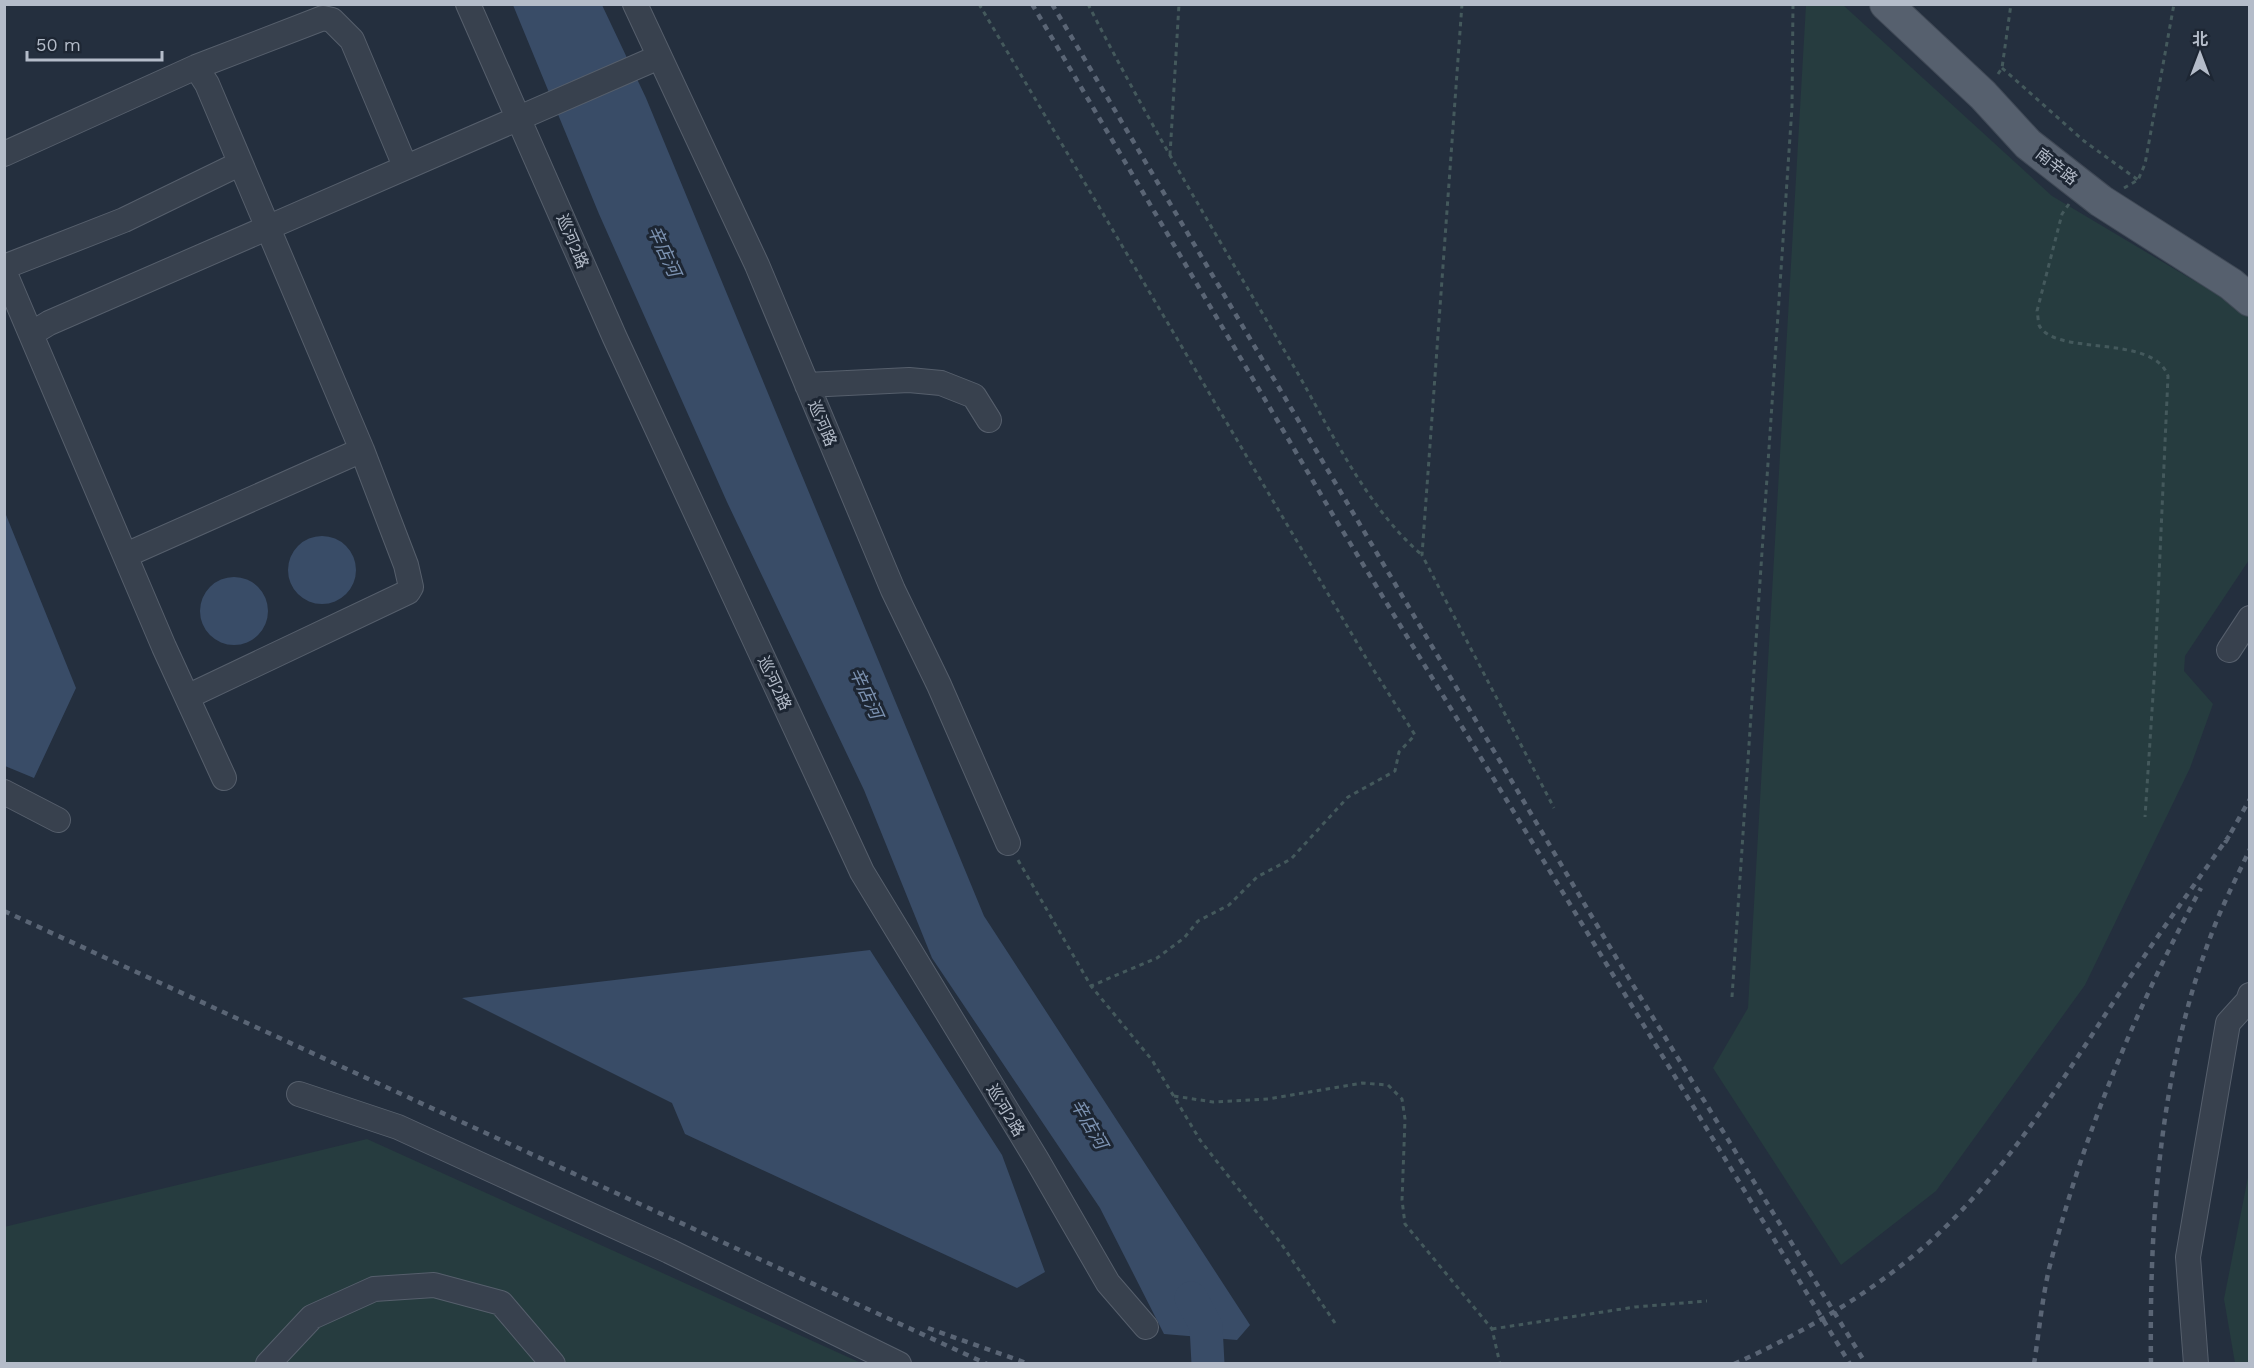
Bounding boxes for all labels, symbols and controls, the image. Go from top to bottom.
scale bar [27,24,162,62]
north arrow [2170,24,2230,84]
text: 北 [2192,30,2208,49]
text: 50 m [36,34,81,55]
street label: 南辛路 [2032,144,2081,189]
street label: 巡河2路 [553,211,592,271]
water label: 辛店河 [644,222,687,282]
street label: 巡河路 [804,397,841,449]
street label: 巡河2路 [754,653,795,713]
water label: 辛店河 [846,664,889,724]
street label: 巡河2路 [983,1081,1028,1140]
water label: 辛店河 [1067,1095,1114,1155]

